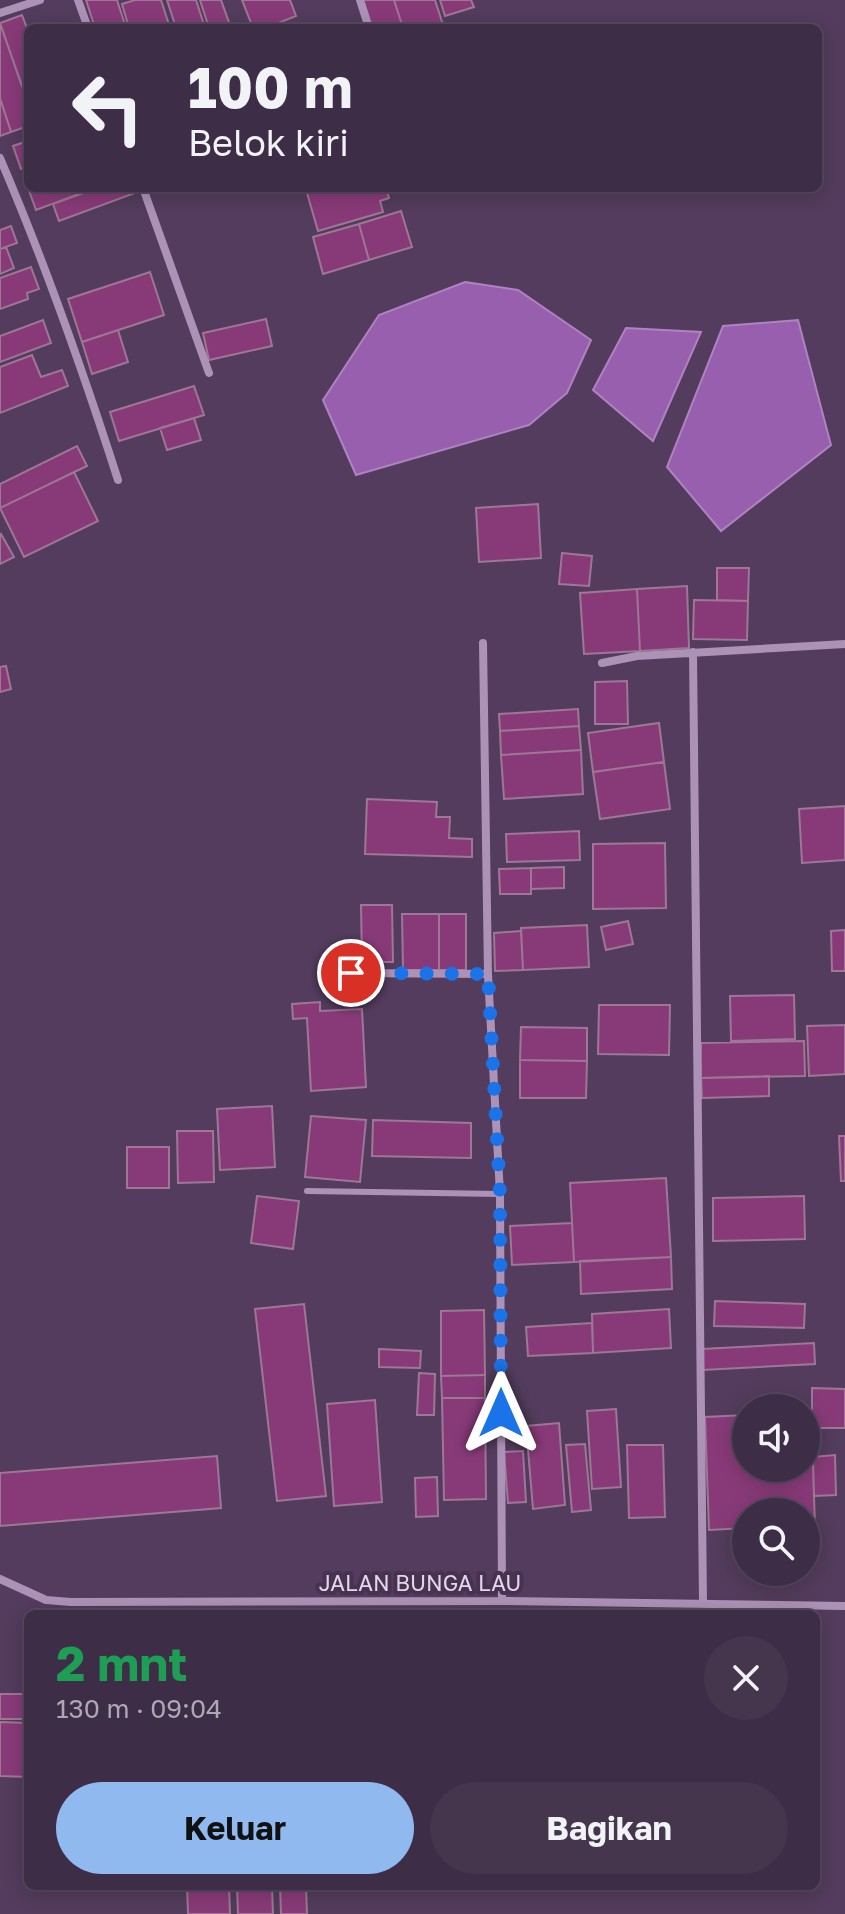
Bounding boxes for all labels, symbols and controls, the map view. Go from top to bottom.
text: 100 m [188,53,353,120]
icon: left [56,56,160,160]
text: Belok kiri [188,121,349,164]
pin [317,939,385,1007]
icon: arrive [329,951,373,995]
position arrow [459,1371,543,1455]
map controls [732,1394,820,1586]
button: sound [732,1394,820,1482]
button: search [732,1498,820,1586]
street label: JALAN BUNGA LAU [319,1569,521,1596]
text: 2 mnt [56,1634,188,1692]
button: close [704,1636,788,1720]
text: 130 m · 09:04 [56,1693,222,1724]
button: Keluar [56,1782,414,1874]
button: Bagikan [430,1782,788,1874]

